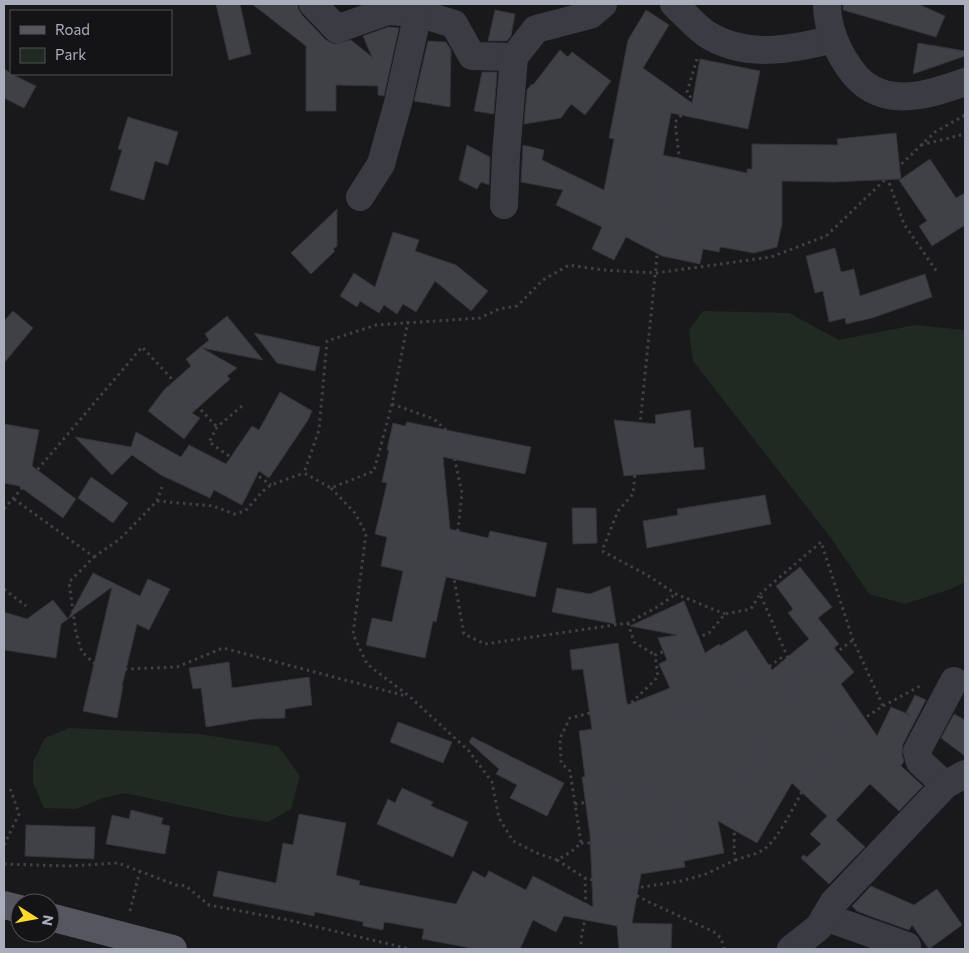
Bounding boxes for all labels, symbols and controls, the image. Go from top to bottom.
legend [10,10,172,75]
text: Road [55,20,90,38]
text: Park [55,45,86,63]
north arrow [10,893,60,943]
text: N [39,914,58,927]

